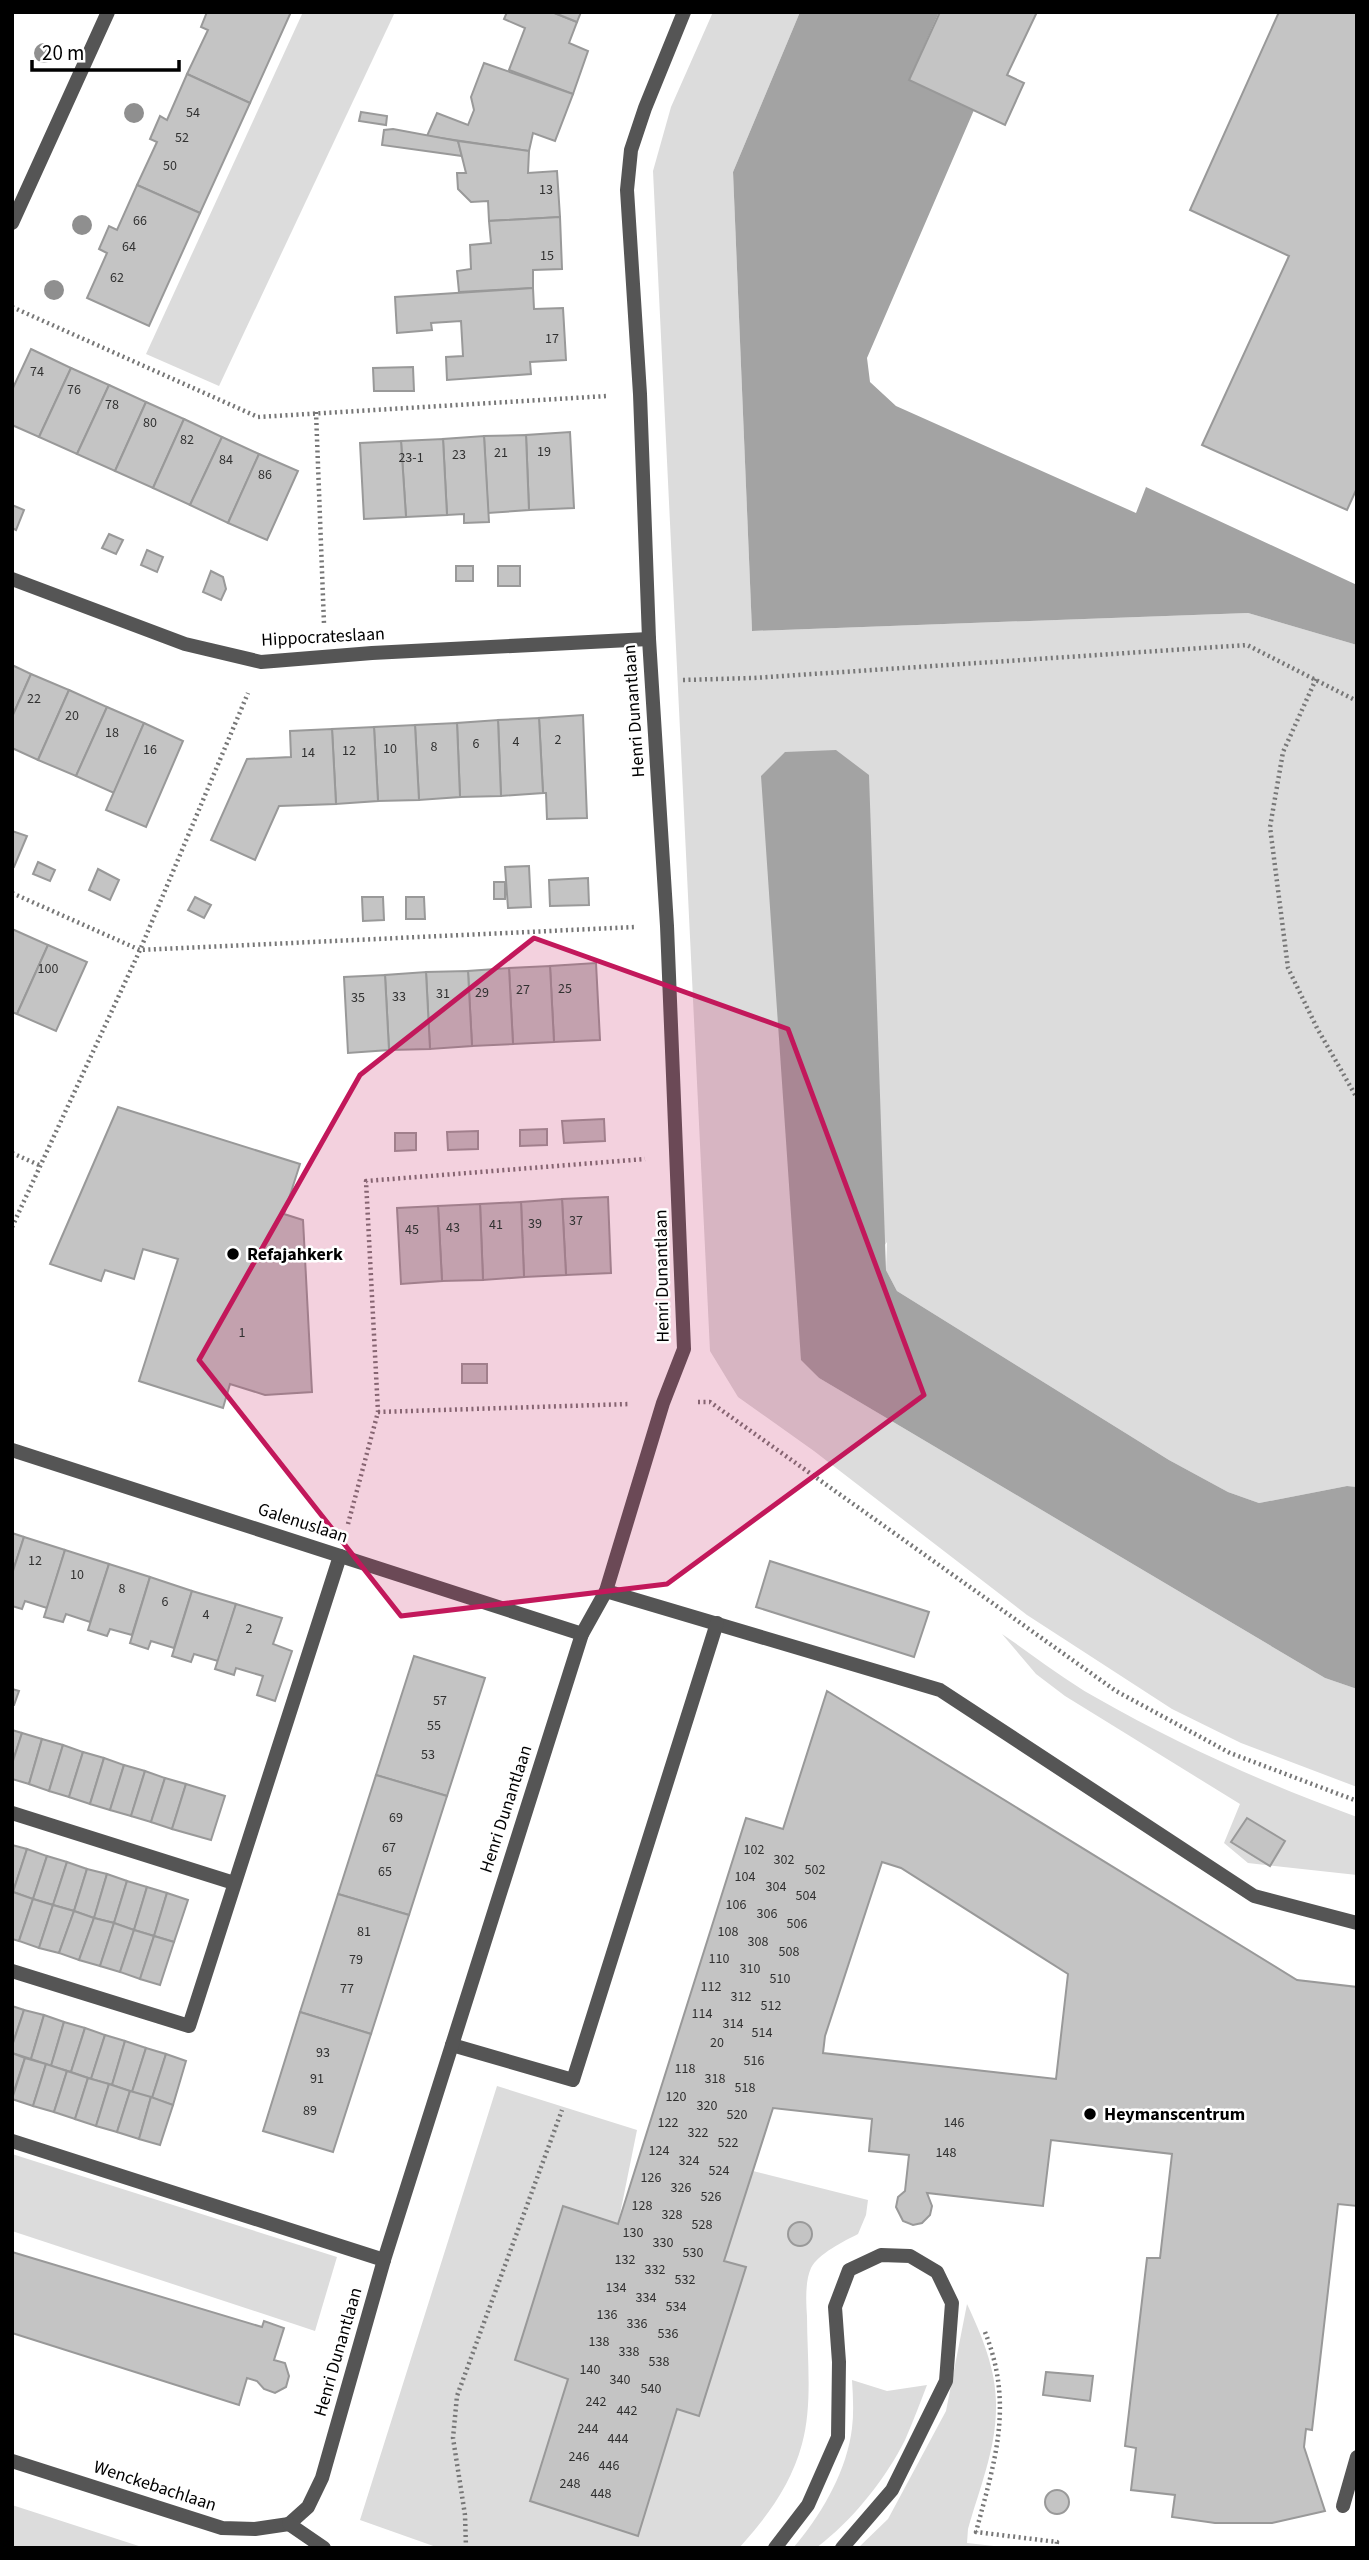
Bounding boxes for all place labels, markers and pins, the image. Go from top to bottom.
place label: Refajahkerk [247,1242,343,1267]
marker: Refajahkerk [225,1246,241,1262]
place label: Heymanscentrum [1104,2102,1245,2127]
marker: Heymanscentrum [1082,2106,1098,2122]

